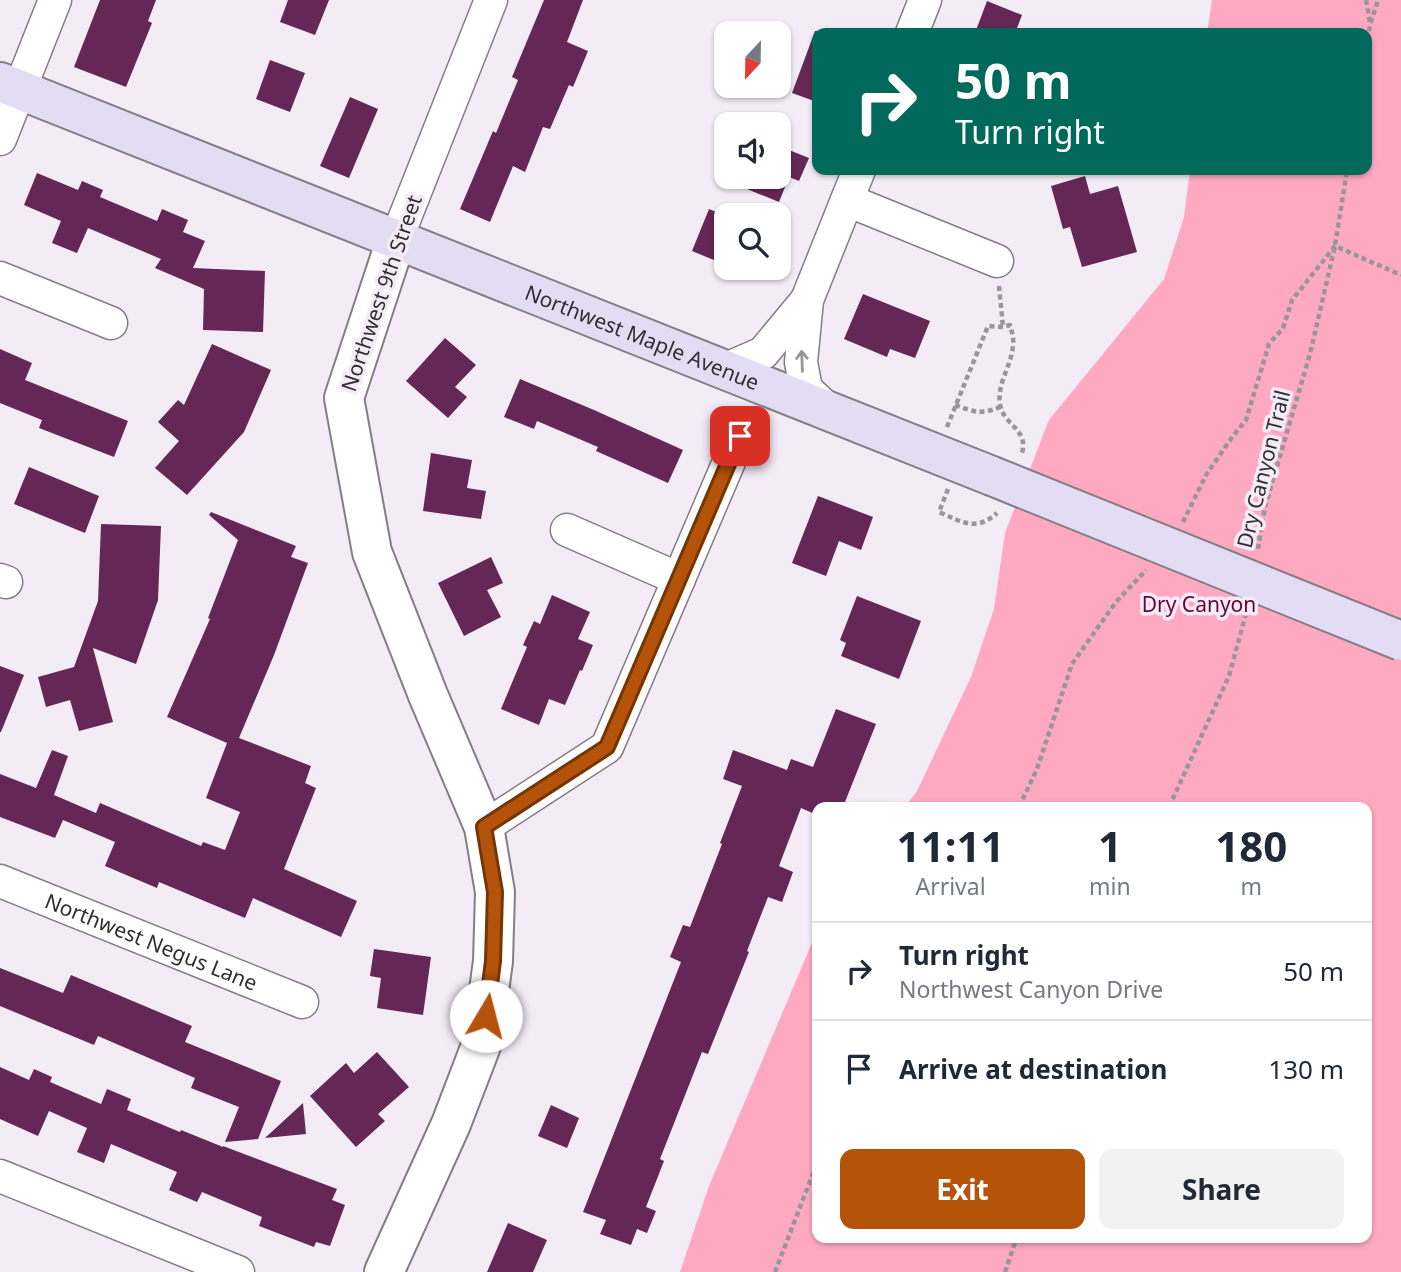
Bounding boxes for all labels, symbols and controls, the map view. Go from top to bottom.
north arrow [714,21,791,98]
map controls [714,21,791,280]
text: 50 m [955,47,1072,113]
icon: right [840,56,931,147]
text: Turn right [955,110,1105,153]
button: sound [714,112,791,189]
street label: Northwest 9th Street [334,191,428,395]
button: search [714,203,791,280]
street label: Northwest Maple Avenue [521,278,763,396]
one-way arrow [796,350,809,373]
street label: Dry Canyon Trail [1230,387,1296,551]
pin [710,406,770,466]
icon: arrive [721,417,759,455]
park label: Dry Canyon [1142,590,1256,618]
text: 11:11 [897,817,1004,874]
text: 1 [1098,817,1122,874]
text: 180 [1215,817,1287,874]
text: Arrival [915,870,986,902]
text: min [1089,870,1131,902]
text: m [1241,870,1262,902]
street label: Northwest Negus Lane [41,887,262,997]
text: Turn right [899,937,1029,973]
icon: right [840,952,878,990]
text: 50 m [1283,953,1344,989]
text: Northwest Canyon Drive [899,973,1163,1005]
position arrow [449,979,523,1053]
icon: arrive [840,1050,878,1088]
text: Arrive at destination [899,1051,1168,1087]
text: 130 m [1268,1051,1344,1087]
button: Exit [840,1149,1085,1229]
button: Share [1099,1149,1344,1229]

